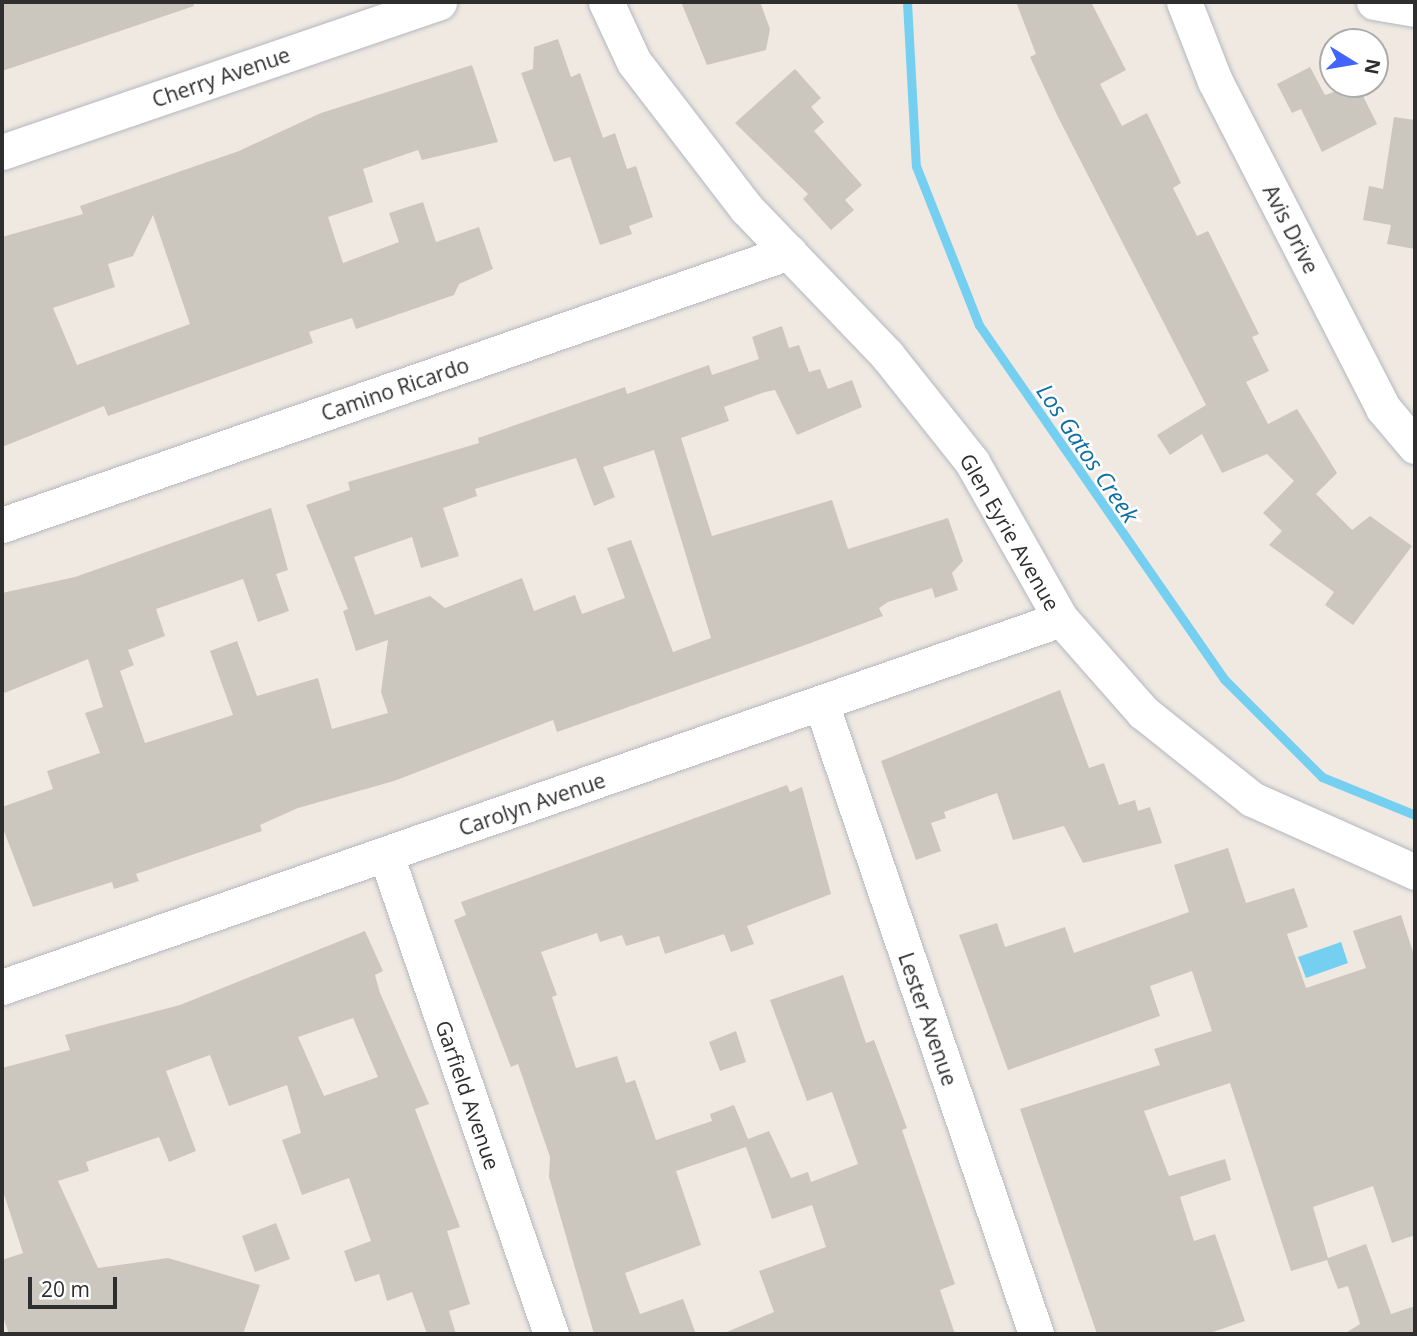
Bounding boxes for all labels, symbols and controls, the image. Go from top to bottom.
north arrow [1319,28,1389,98]
street label: Cherry Avenue [149,42,293,112]
text: N [1358,57,1387,77]
street label: Avis Drive [1258,181,1324,277]
street label: Camino Ricardo [318,352,472,426]
water label: Los Gatos Creek [1031,378,1145,528]
street label: Glen Eyrie Avenue [955,449,1065,615]
street label: Carolyn Avenue [455,767,609,841]
street label: Lester Avenue [893,949,963,1089]
street label: Garfield Avenue [431,1017,505,1173]
scale bar [32,1262,121,1306]
text: 20 m [41,1275,90,1303]

